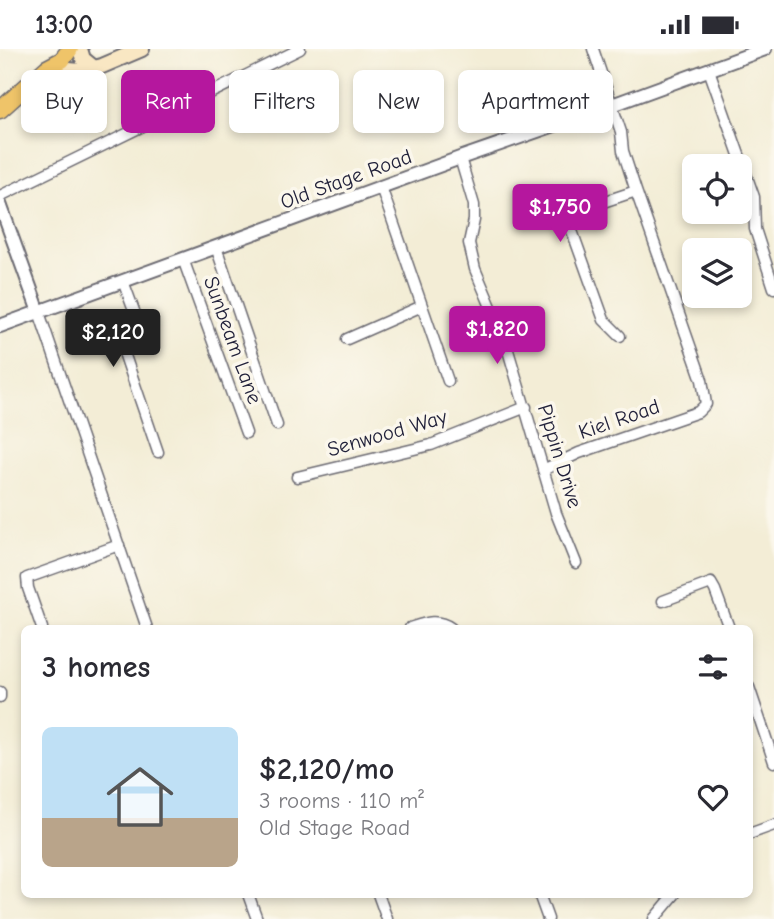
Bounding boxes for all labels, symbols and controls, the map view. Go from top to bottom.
text: 13:00 [35,10,93,40]
chip: Buy [21,70,107,133]
chip: Rent [121,70,215,133]
chip: Filters [229,70,339,133]
chip: New [353,70,444,133]
chip: Apartment [458,70,613,133]
street label: Old Stage Road [277,144,415,214]
map controls [682,154,752,308]
button: locate [682,154,752,224]
pin: $1,750 [503,185,617,244]
text: $1,750 [529,193,592,220]
button: layers [682,238,752,308]
street label: Sunbeam Lane [199,273,267,407]
pin: $1,820 [440,307,554,366]
pin: $2,120 [56,309,170,369]
text: $1,820 [465,315,529,342]
text: $2,120 [81,318,145,345]
street label: Kiel Road [575,394,663,444]
street label: Pippin Drive [533,401,587,511]
street label: Senwood Way [324,404,450,462]
icon: filters [694,648,732,686]
text: 3 homes [42,650,150,685]
text: $2,120/mo [259,752,394,787]
icon: home [98,755,182,839]
icon: heart [694,778,732,816]
text: 3 rooms · 110 m² [259,787,424,814]
text: Old Stage Road [259,814,410,841]

